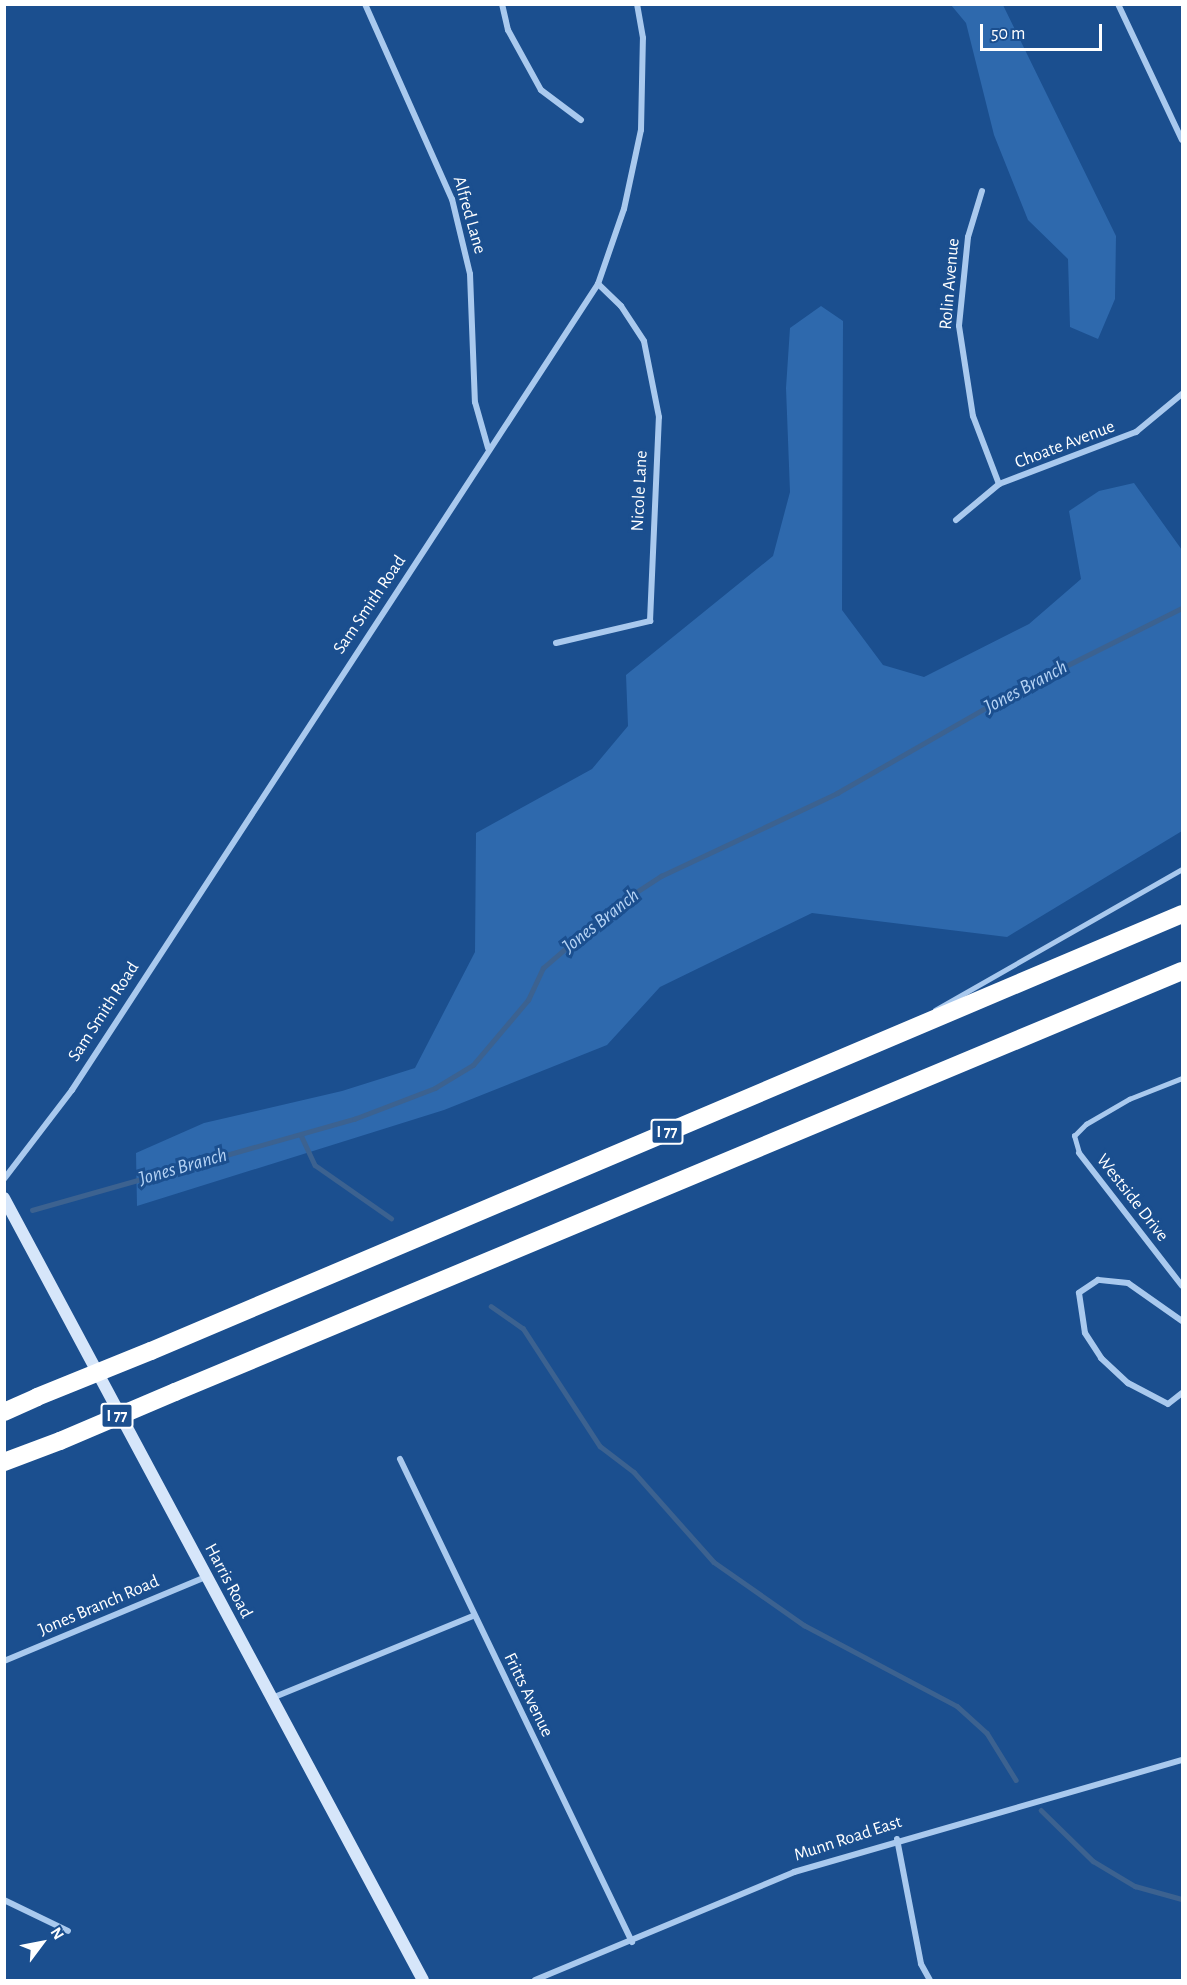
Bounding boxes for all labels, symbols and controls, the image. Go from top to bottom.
scale bar [983,12,1104,50]
text: 50 m [991,25,1025,43]
street label: Alfred Lane [448,174,490,256]
street label: Rolin Avenue [935,237,965,331]
street label: Choate Avenue [1012,416,1118,474]
street label: Nicole Lane [627,450,653,532]
street label: Sam Smith Road [329,551,411,659]
water label: Jones Branch [980,655,1072,719]
water label: Jones Branch [558,884,644,958]
street label: Sam Smith Road [64,958,144,1066]
road number: I 77 [650,1119,684,1145]
water label: Jones Branch [136,1143,230,1191]
street label: Westside Drive [1091,1150,1173,1246]
road number: I 77 [100,1403,134,1429]
street label: Harris Road [199,1540,257,1622]
street label: Jones Branch Road [36,1571,162,1641]
street label: Fritts Avenue [498,1649,558,1741]
street label: Munn Road East [791,1811,905,1867]
north arrow [12,1913,72,1973]
text: N [48,1925,67,1942]

